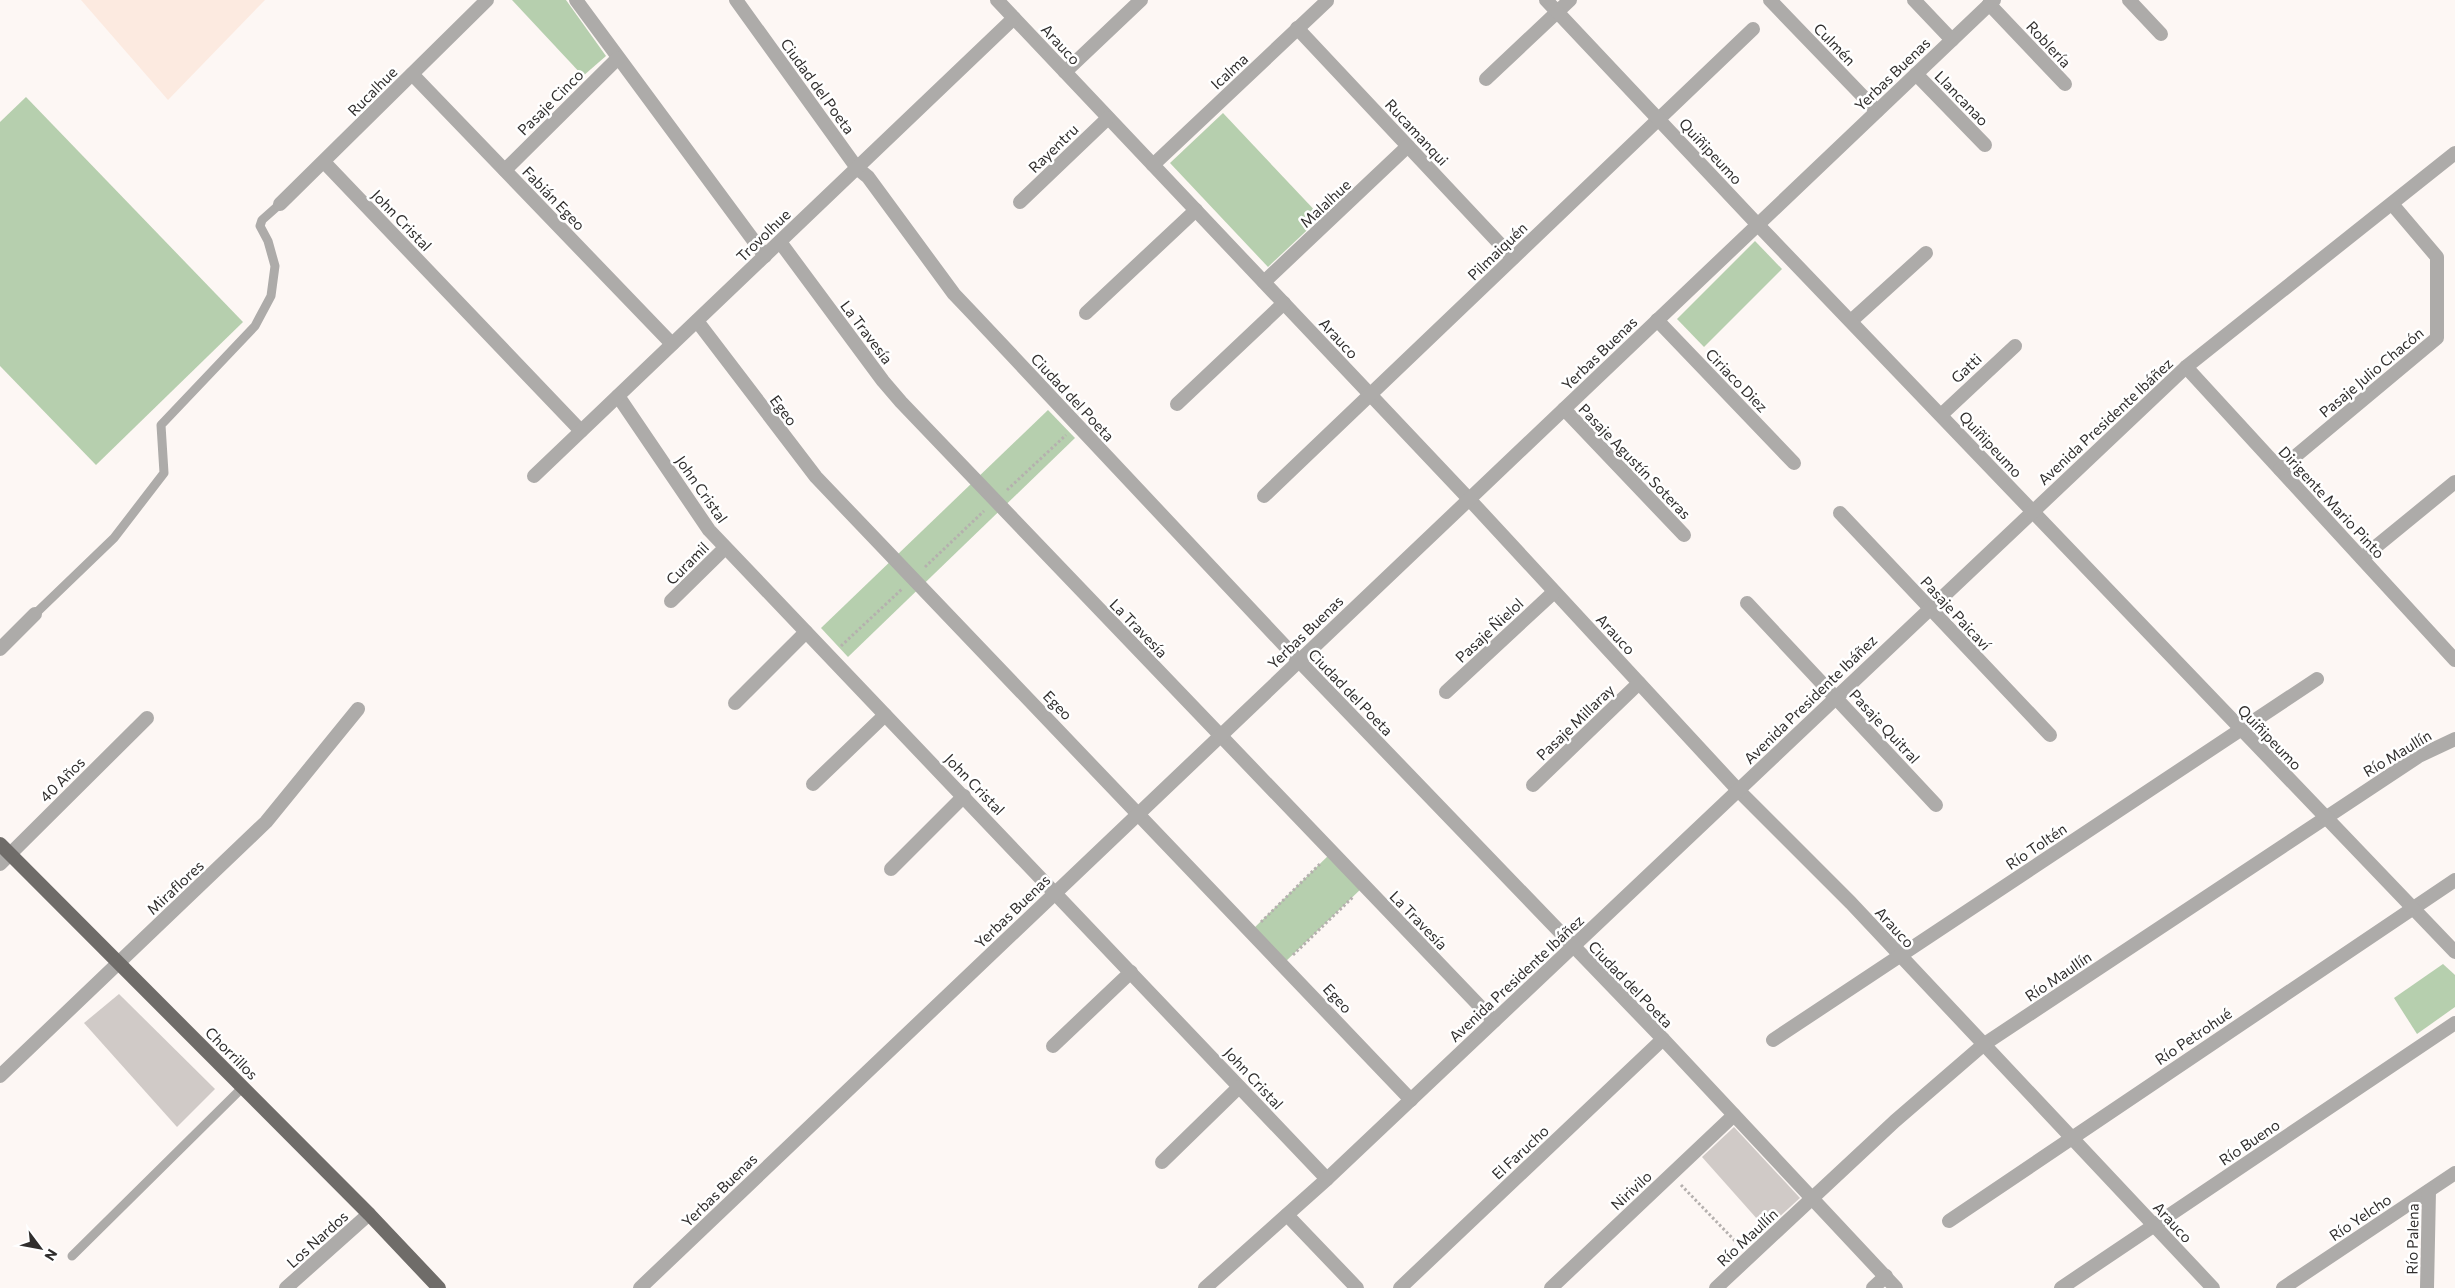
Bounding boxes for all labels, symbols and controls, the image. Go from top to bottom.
street label: Roblería [2023,17,2075,71]
street label: Culmén [1810,19,1860,69]
street label: Arauco [1038,20,1084,68]
street label: Yerbas Buenas [1851,33,1934,114]
street label: Ciudad del Poeta [777,35,859,137]
street label: Icalma [1207,49,1251,93]
street label: Rucalhue [344,63,400,119]
street label: Pasaje Cinco [513,65,587,139]
street label: Llancanao [1931,67,1993,129]
street label: Rucamanqui [1382,95,1452,169]
street label: Quiñipeumo [1676,114,1746,188]
street label: Rayentru [1024,120,1082,176]
street label: Fabián Egeo [519,162,589,234]
street label: Malalhue [1296,175,1354,231]
street label: John Cristal [368,186,436,254]
street label: Trovolhue [732,205,794,265]
street label: Pilmaiquén [1464,218,1530,284]
street label: La Travesía [837,297,897,367]
street label: Yerbas Buenas [1558,312,1641,393]
street label: Arauco [1316,314,1362,362]
street label: Pasaje Julio Chacón [2315,323,2427,421]
street label: Ciriaco Diez [1702,344,1772,416]
street label: Ciudad del Poeta [1028,349,1118,445]
street label: Gatti [1947,349,1985,387]
street label: Avenida Presidente Ibáñez [2034,354,2176,488]
street label: Egeo [767,391,801,429]
street label: Pasaje Agustín Soteras [1575,400,1695,523]
street label: Quiñipeumo [1956,407,2026,481]
street label: Dirigente Mario Pinto [2275,442,2389,562]
street label: John Cristal [672,452,732,526]
street label: Curamil [662,538,712,588]
street label: Pasaje Paicaví [1917,572,1996,654]
street label: Yerbas Buenas [1264,591,1347,672]
street label: Pasaje Ñielol [1451,594,1527,666]
street label: La Travesía [1106,595,1172,661]
street label: Arauco [1593,610,1639,658]
street label: Avenida Presidente Ibáñez [1740,631,1880,767]
street label: Ciudad del Poeta [1305,645,1397,739]
street label: Pasaje Millaray [1532,680,1618,764]
street label: Pasaje Quitral [1846,685,1924,767]
street label: Egeo [1040,687,1076,723]
street label: Quiñipeumo [2234,700,2306,774]
street label: Río Maullín [2360,726,2434,780]
street label: John Cristal [941,750,1009,818]
street label: 40 Años [36,753,88,805]
street label: Río Toltén [2002,819,2070,873]
street label: Miraflores [143,856,207,918]
street label: Yerbas Buenas [971,870,1054,951]
street label: La Travesía [1386,887,1452,953]
street label: Arauco [1872,903,1918,951]
street label: Avenida Presidente Ibáñez [1445,911,1587,1045]
street label: Ciudad del Poeta [1585,937,1677,1031]
street label: Río Maullín [2021,947,2095,1005]
street label: Egeo [1320,980,1356,1017]
street label: Río Petrohué [2151,1004,2235,1068]
street label: Chorrillos [202,1023,262,1083]
street label: John Cristal [1221,1043,1287,1113]
street label: Río Bueno [2215,1115,2283,1169]
street label: El Farucho [1488,1121,1552,1183]
street label: Yerbas Buenas [678,1149,761,1230]
street label: Nirivilo [1607,1167,1655,1213]
street label: Río Yelcho [2326,1190,2394,1244]
street label: Arauco [2150,1198,2196,1246]
street label: Río Palena [2402,1203,2422,1275]
street label: Río Maullín [1713,1204,1781,1270]
street label: Los Nardos [283,1207,351,1271]
north arrow [15,1223,65,1273]
text: N [41,1246,61,1264]

